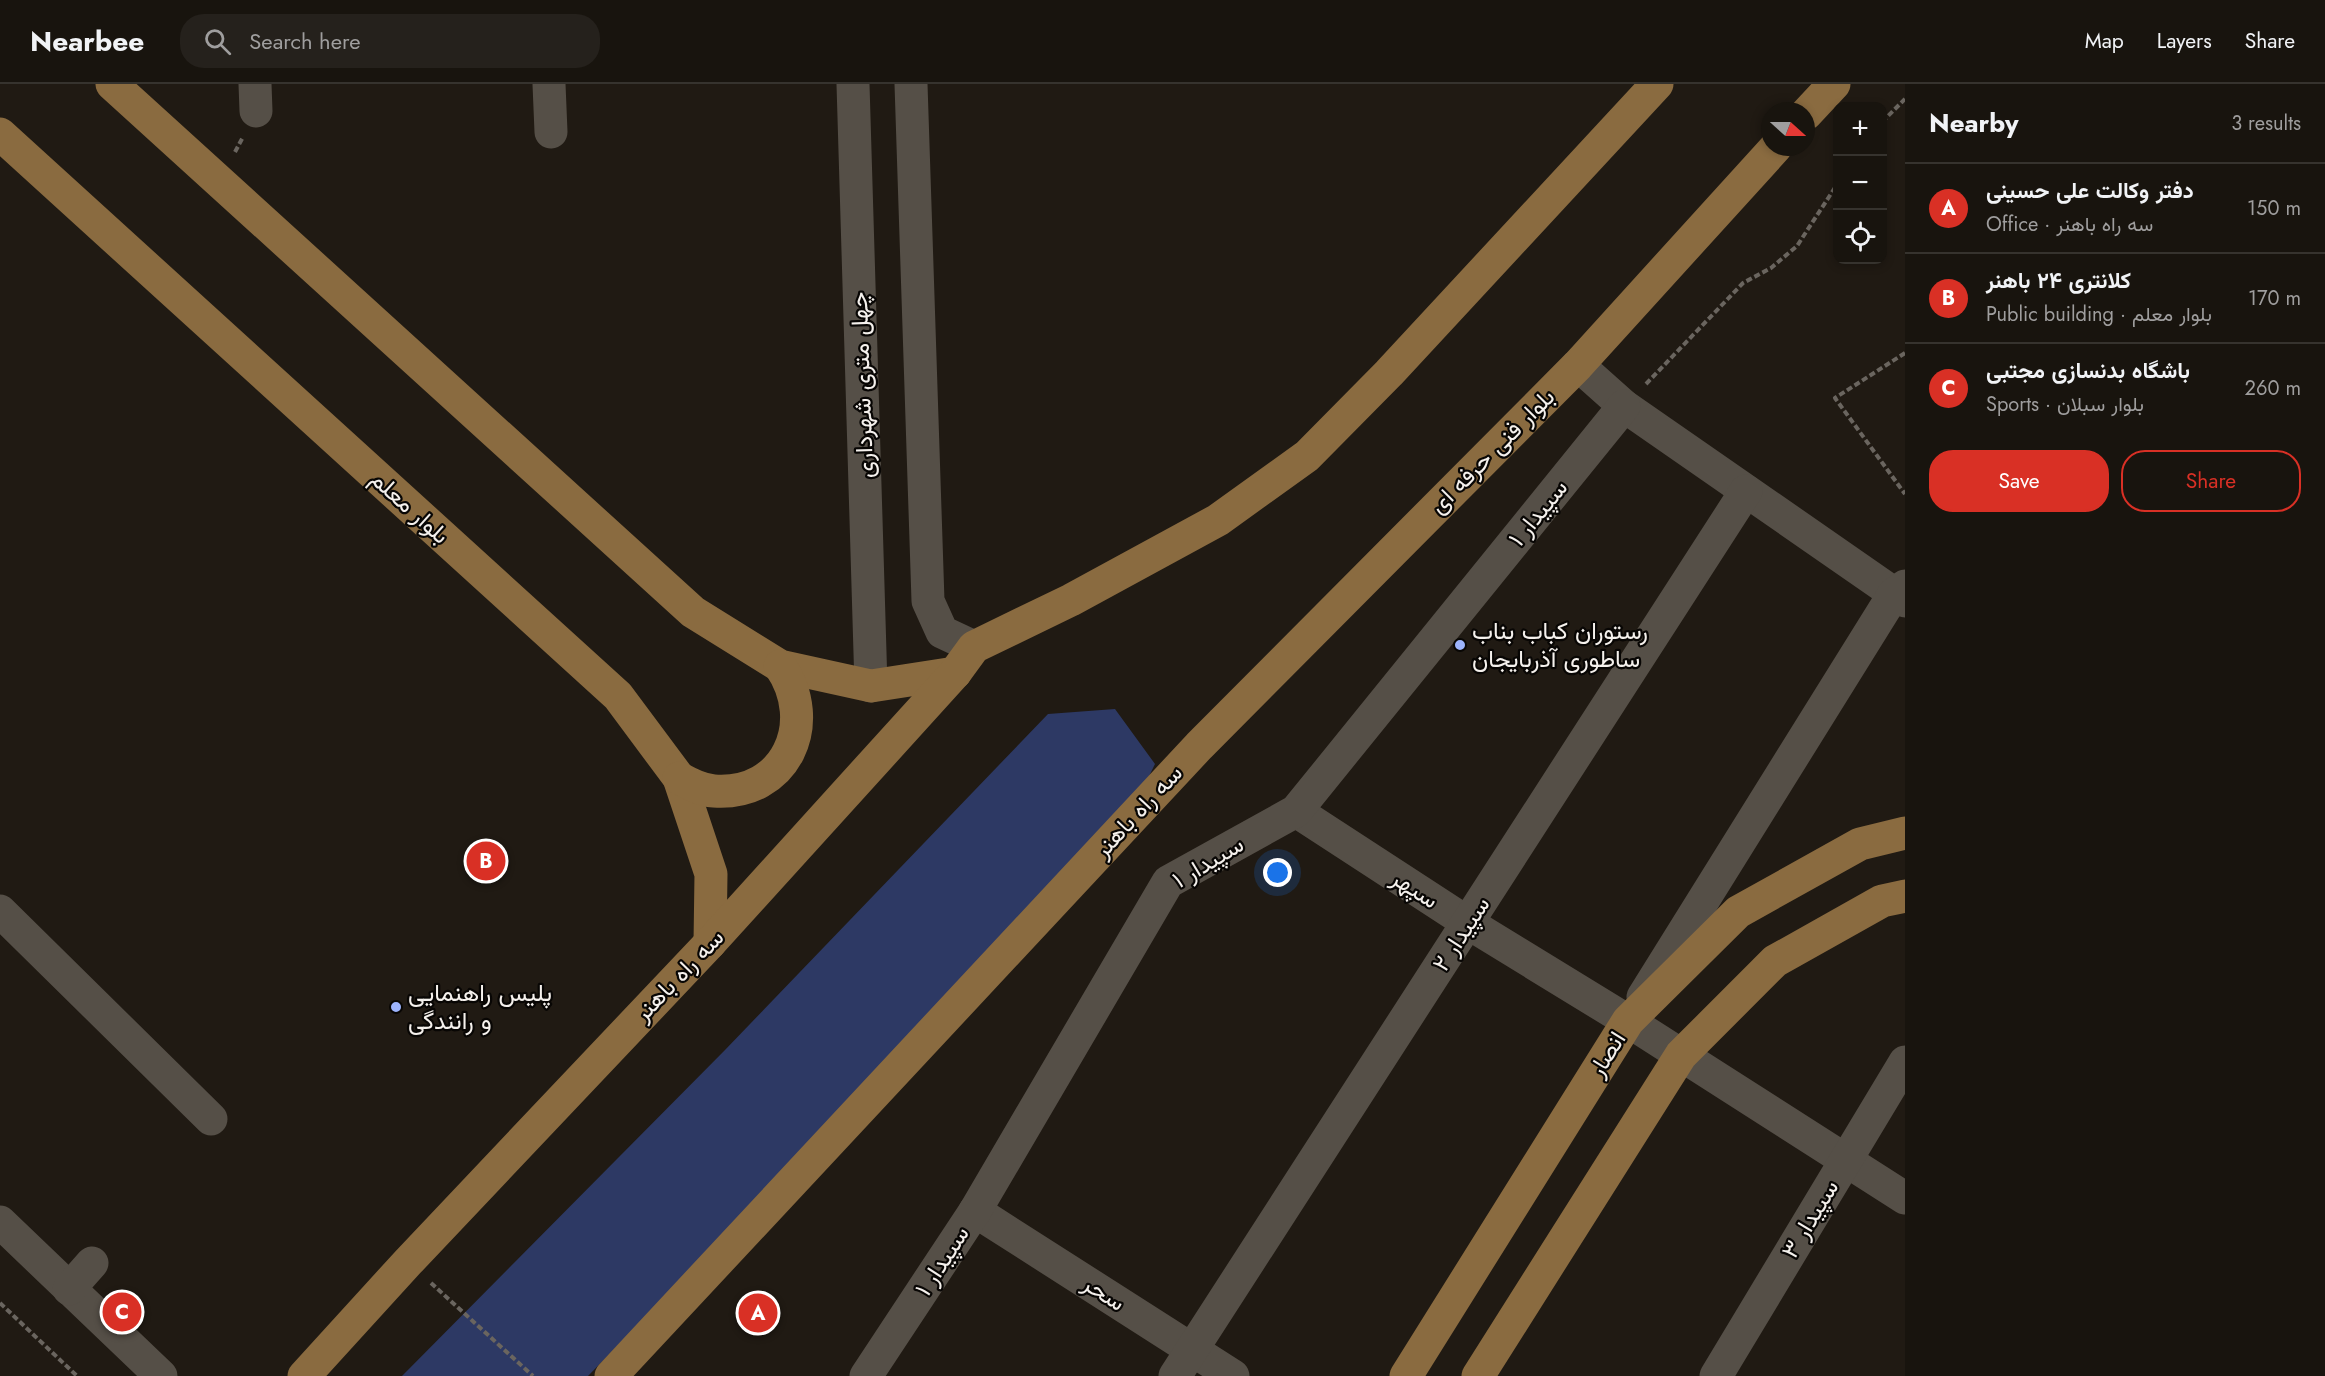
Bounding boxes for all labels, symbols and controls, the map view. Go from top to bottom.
search box [180,14,600,68]
text: Nearbee [30,21,144,62]
icon: search [201,25,234,58]
text: Search here [249,25,361,57]
text: Map [2085,26,2124,56]
text: Layers [2157,26,2212,56]
text: Share [2245,26,2295,56]
north arrow [1761,102,1815,156]
map controls [1833,102,1887,264]
button: + [1833,102,1887,156]
text: Nearby [1929,104,2018,142]
text: 3 results [2231,109,2301,138]
button: − [1833,156,1887,210]
text: دفتر وکالت علی حسینی [1986,174,2194,206]
text: A [1941,194,1956,223]
text: 150 m [2247,194,2301,223]
button: locate [1833,210,1887,264]
text: Office · سه راه باهنر [1986,210,2153,239]
text: کلانتری ۲۴ باهنر [1986,264,2131,296]
text: B [1942,284,1955,313]
text: 170 m [2248,284,2301,313]
street label: چهل متری شهرداری [841,291,882,479]
text: Public building · بلوار معلم [1986,300,2212,329]
text: باشگاه بدنسازی مجتبی [1986,354,2190,386]
text: C [1941,374,1956,403]
text: 260 m [2245,374,2301,403]
street label: بلوار فنی حرفه ای [1421,380,1562,521]
text: Sports · بلوار سبلان [1986,390,2144,419]
button: Save [1929,450,2109,512]
button: Share [2121,450,2301,512]
street label: بلوار معلم [363,462,458,552]
street label: سپیدار ۱ [1500,471,1576,554]
place label: رستوران کباب بناب ساطوری آذربایجان [1472,613,1648,676]
marker: رستوران کباب بناب ساطوری آذربایجان [1453,638,1467,652]
street label: سه راه باهنر [1084,756,1190,866]
street label: سپیدار ۱ [1165,827,1250,897]
pin: B [466,838,506,884]
your location [1263,858,1292,887]
street label: سپهر [1384,860,1446,917]
street label: سپیدار ۲ [1423,889,1498,978]
street label: سه راه باهنر [625,921,732,1029]
place label: پلیس راهنمایی و رانندگی [408,975,552,1038]
marker: پلیس راهنمایی و رانندگی [389,1000,403,1014]
street label: انصار [1579,1024,1634,1084]
street label: سپیدار ۳ [1772,1173,1847,1265]
street label: سپیدار ۱ [906,1219,977,1303]
street label: سحر [1075,1265,1132,1319]
pin: C [102,1290,142,1334]
pin: A [738,1290,777,1336]

